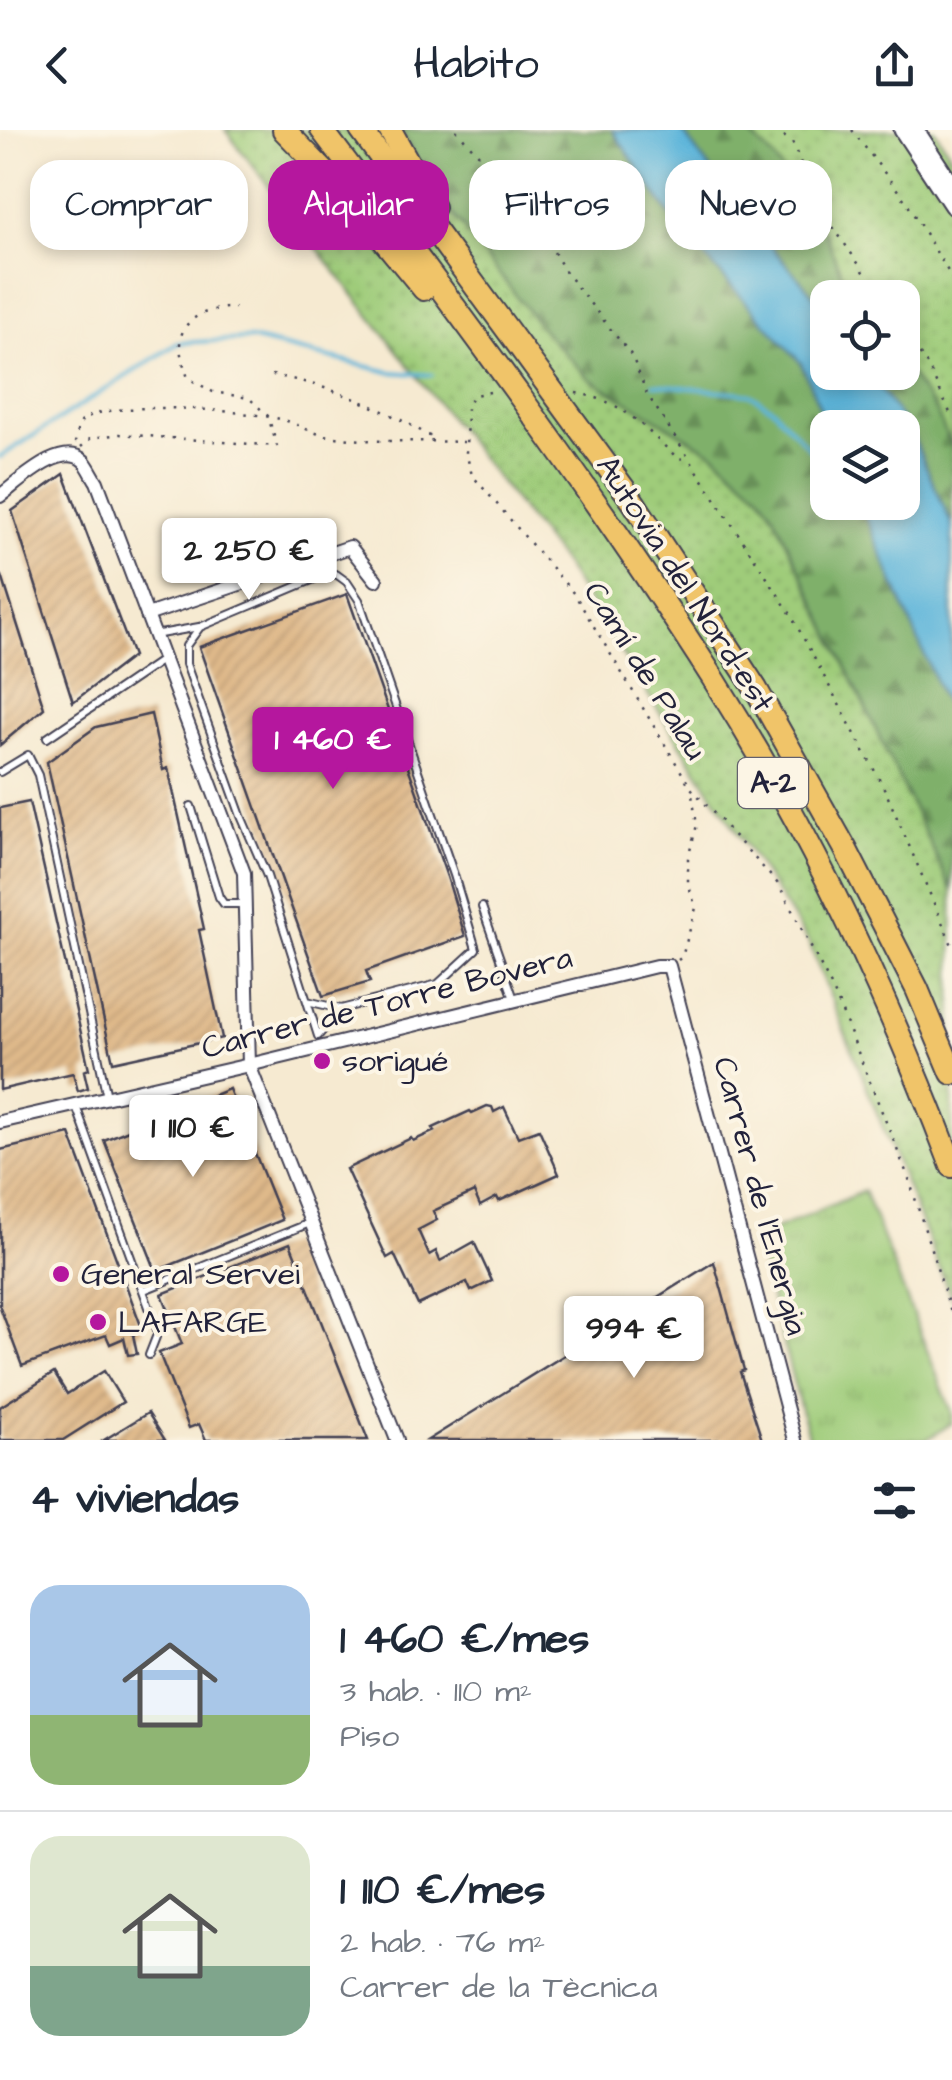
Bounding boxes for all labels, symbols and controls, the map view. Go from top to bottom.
text: Habito [413,34,539,96]
icon: back [30,38,85,93]
icon: share [867,38,922,93]
chip: Comprar [30,160,248,250]
chip: Alquilar [268,160,449,250]
chip: Filtros [469,160,645,250]
chip: Nuevo [665,160,832,250]
map controls [810,280,920,520]
button: locate [810,280,920,390]
button: layers [810,410,920,520]
street label: Autovia del Nord-est [585,447,785,721]
pin: 2 250 € [157,518,341,603]
text: 2 250 € [184,528,314,573]
street label: Camí de Palau [572,573,718,769]
pin: 1 460 € [241,707,425,792]
text: 1 460 € [274,717,392,762]
road number: A-2 [738,758,808,808]
street label: Carrer de Torre Bovera [197,935,577,1071]
place label: sorigué [342,1039,449,1084]
marker: sorigué [311,1050,333,1072]
street label: Carrer de l'Energia [701,1052,819,1340]
pin: 1 110 € [101,1095,285,1180]
text: 1 110 € [151,1105,235,1150]
place label: General Servei [81,1252,300,1297]
marker: General Servei [50,1263,72,1285]
pin: 994 € [564,1296,704,1381]
place label: LAFARGE [118,1300,267,1345]
text: 994 € [586,1306,682,1351]
marker: LAFARGE [87,1311,109,1333]
text: 4 viviendas [30,1471,239,1529]
icon: filters [867,1473,922,1528]
text: 1 460 €/mes [340,1611,589,1669]
icon: home [110,1625,230,1745]
text: 3 hab. · 110 m² [340,1669,532,1714]
text: Piso [340,1714,399,1759]
text: 1 110 €/mes [340,1862,545,1920]
icon: home [110,1876,230,1996]
text: 2 hab. · 76 m² [340,1920,545,1965]
text: Carrer de la Tècnica [340,1965,658,2010]

